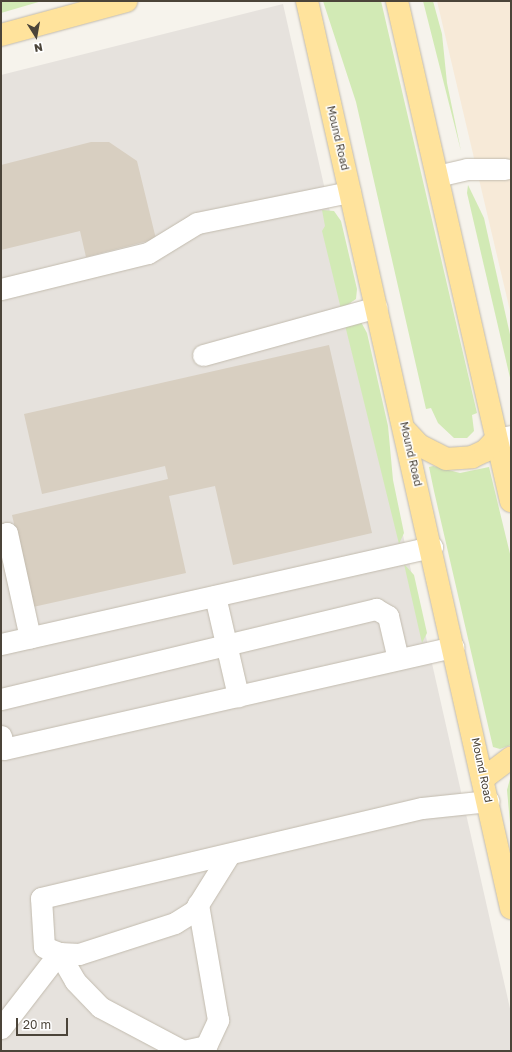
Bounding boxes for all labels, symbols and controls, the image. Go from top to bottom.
north arrow [16,16,56,56]
text: N [33,41,44,55]
street label: Mound Road [324,104,352,172]
street label: Mound Road [397,420,425,488]
street label: Mound Road [469,736,495,804]
scale bar [18,1010,70,1036]
text: 20 m [23,1017,51,1032]

